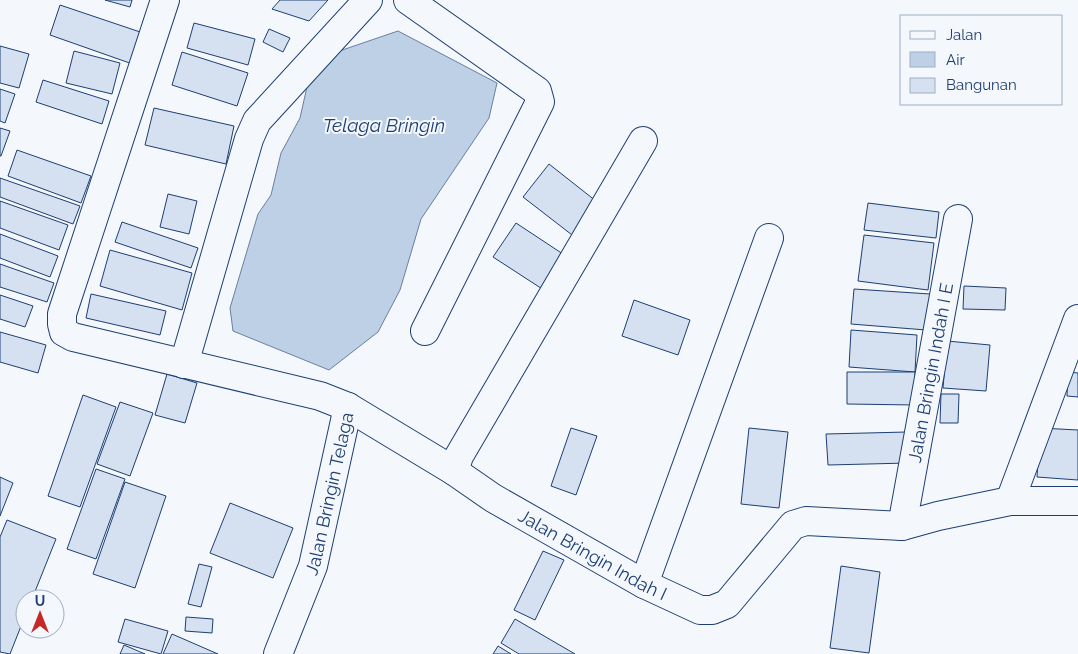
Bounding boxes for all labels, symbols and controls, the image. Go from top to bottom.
legend [900,15,1063,105]
text: Jalan [946,26,982,44]
text: Air [946,51,965,69]
text: Bangunan [946,76,1017,94]
water label: Telaga Bringin [323,114,445,136]
street label: Jalan Bringin Indah I E [903,281,957,464]
street label: Jalan Bringin Telaga [300,410,357,578]
street label: Jalan Bringin Indah I [515,504,670,604]
north arrow [15,589,65,639]
text: U [35,593,45,609]

